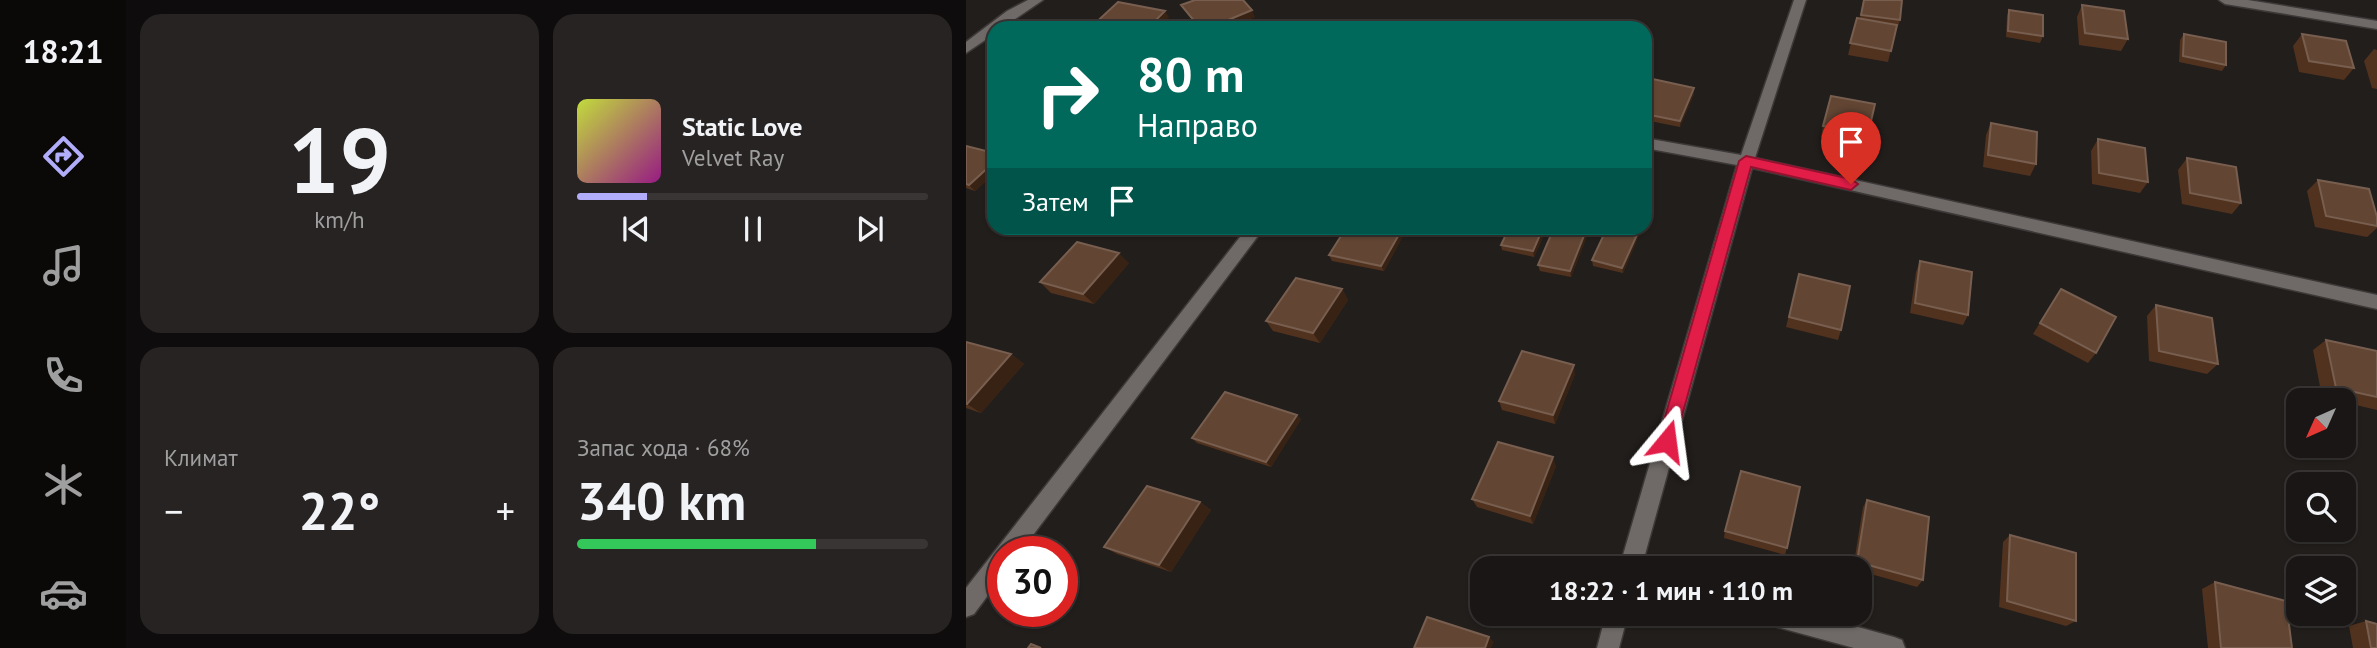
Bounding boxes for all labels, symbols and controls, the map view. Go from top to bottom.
text: 18:21 [22,30,104,72]
text: 80 m [1137,42,1244,106]
icon: right [1022,49,1113,140]
text: 19 [288,100,391,218]
text: Направо [1137,104,1258,146]
text: Static Love [682,110,803,143]
pin [1821,112,1881,184]
icon: arrive [1832,123,1870,161]
icon: directions [39,132,88,181]
text: Velvet Ray [682,143,784,172]
icon: arrive [1103,182,1141,220]
text: Затем [1022,185,1089,218]
text: km/h [314,205,365,234]
icon: previous [617,210,655,248]
icon: pause [734,210,772,248]
icon: next [851,210,889,248]
icon: music [39,241,88,290]
icon: phone [39,351,88,400]
north arrow [2286,388,2356,458]
map controls [2286,388,2356,626]
position arrow [1630,404,1704,478]
text: Запас хода · 68% [577,433,750,462]
text: Климат [164,443,238,472]
icon: climate [39,460,88,509]
text: 340 km [577,467,746,534]
button: search [2286,472,2356,542]
text: 22° [299,477,380,544]
text: − [164,486,183,535]
text: + [496,486,515,535]
speed limit sign: 30 [987,536,1078,627]
button: layers [2286,556,2356,626]
icon: car [39,569,88,618]
text: 18:22 · 1 мин · 110 m [1549,574,1793,607]

